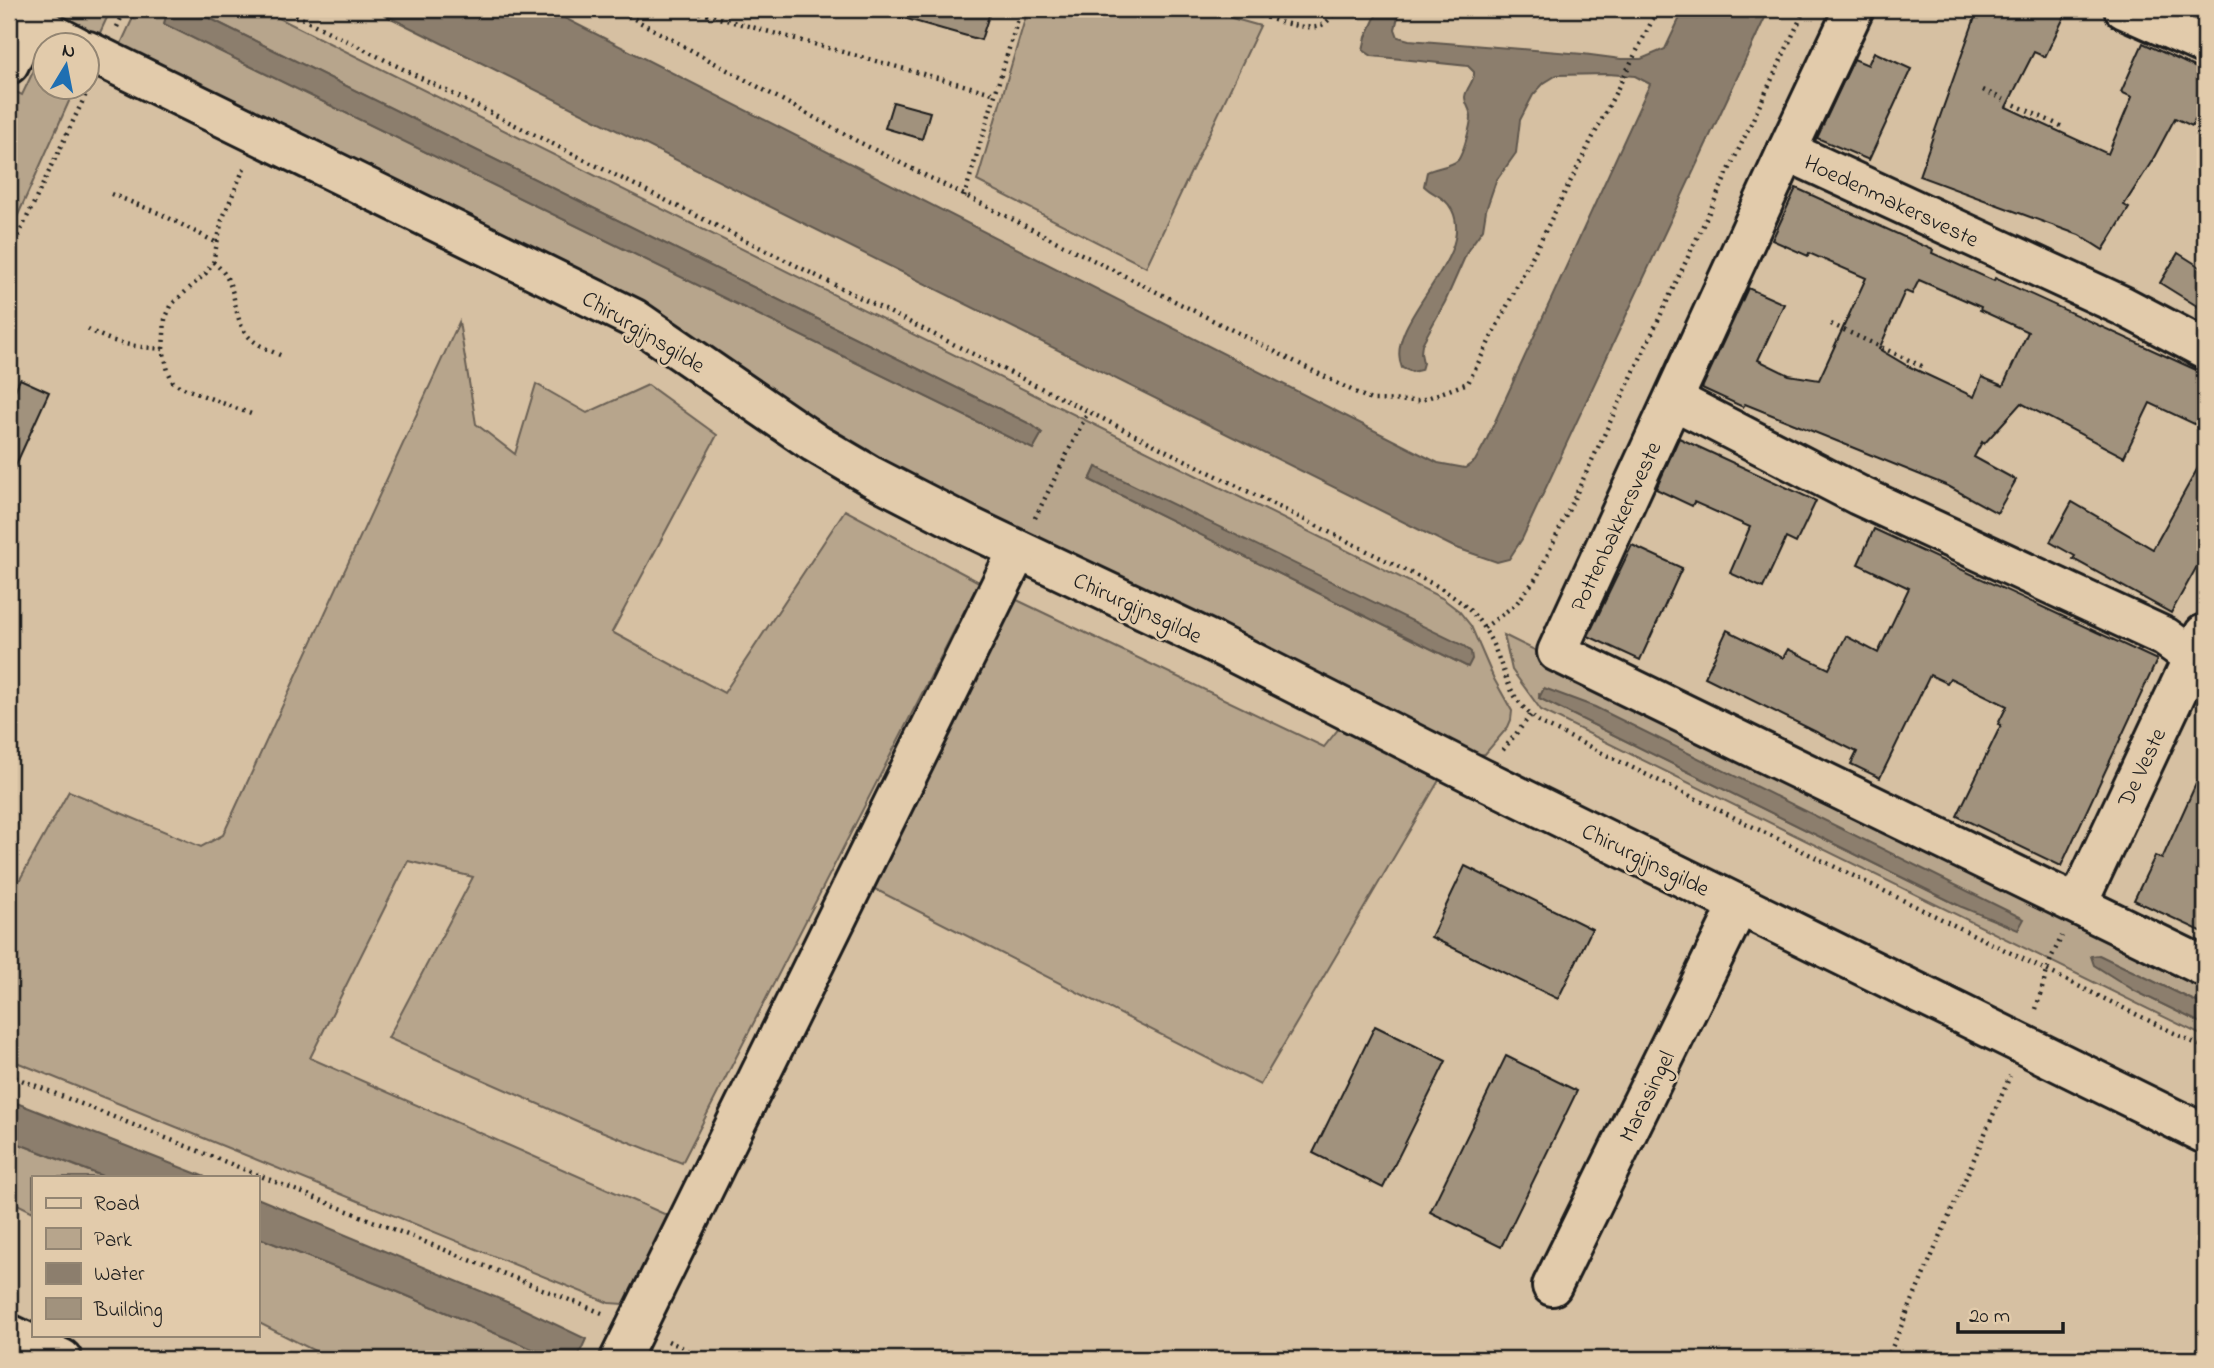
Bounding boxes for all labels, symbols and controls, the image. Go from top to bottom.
north arrow [32,32,102,102]
text: N [60,37,77,66]
street label: Hoedenmakersveste [1798,147,1984,258]
street label: Chirurgijnsgilde [574,283,711,384]
street label: Pottenbakkersveste [1563,436,1671,618]
street label: Chirurgijnsgilde [1067,565,1207,655]
street label: De Veste [2110,722,2176,814]
street label: Chirurgijnsgilde [1575,816,1715,908]
street label: Marasingel [1612,1046,1685,1149]
legend [32,1176,259,1336]
text: Road [94,1190,140,1220]
text: Park [94,1226,133,1256]
text: Water [94,1260,145,1290]
scale bar [1958,1291,2064,1335]
text: Building [93,1296,163,1328]
text: 20 m [1969,1302,2010,1332]

